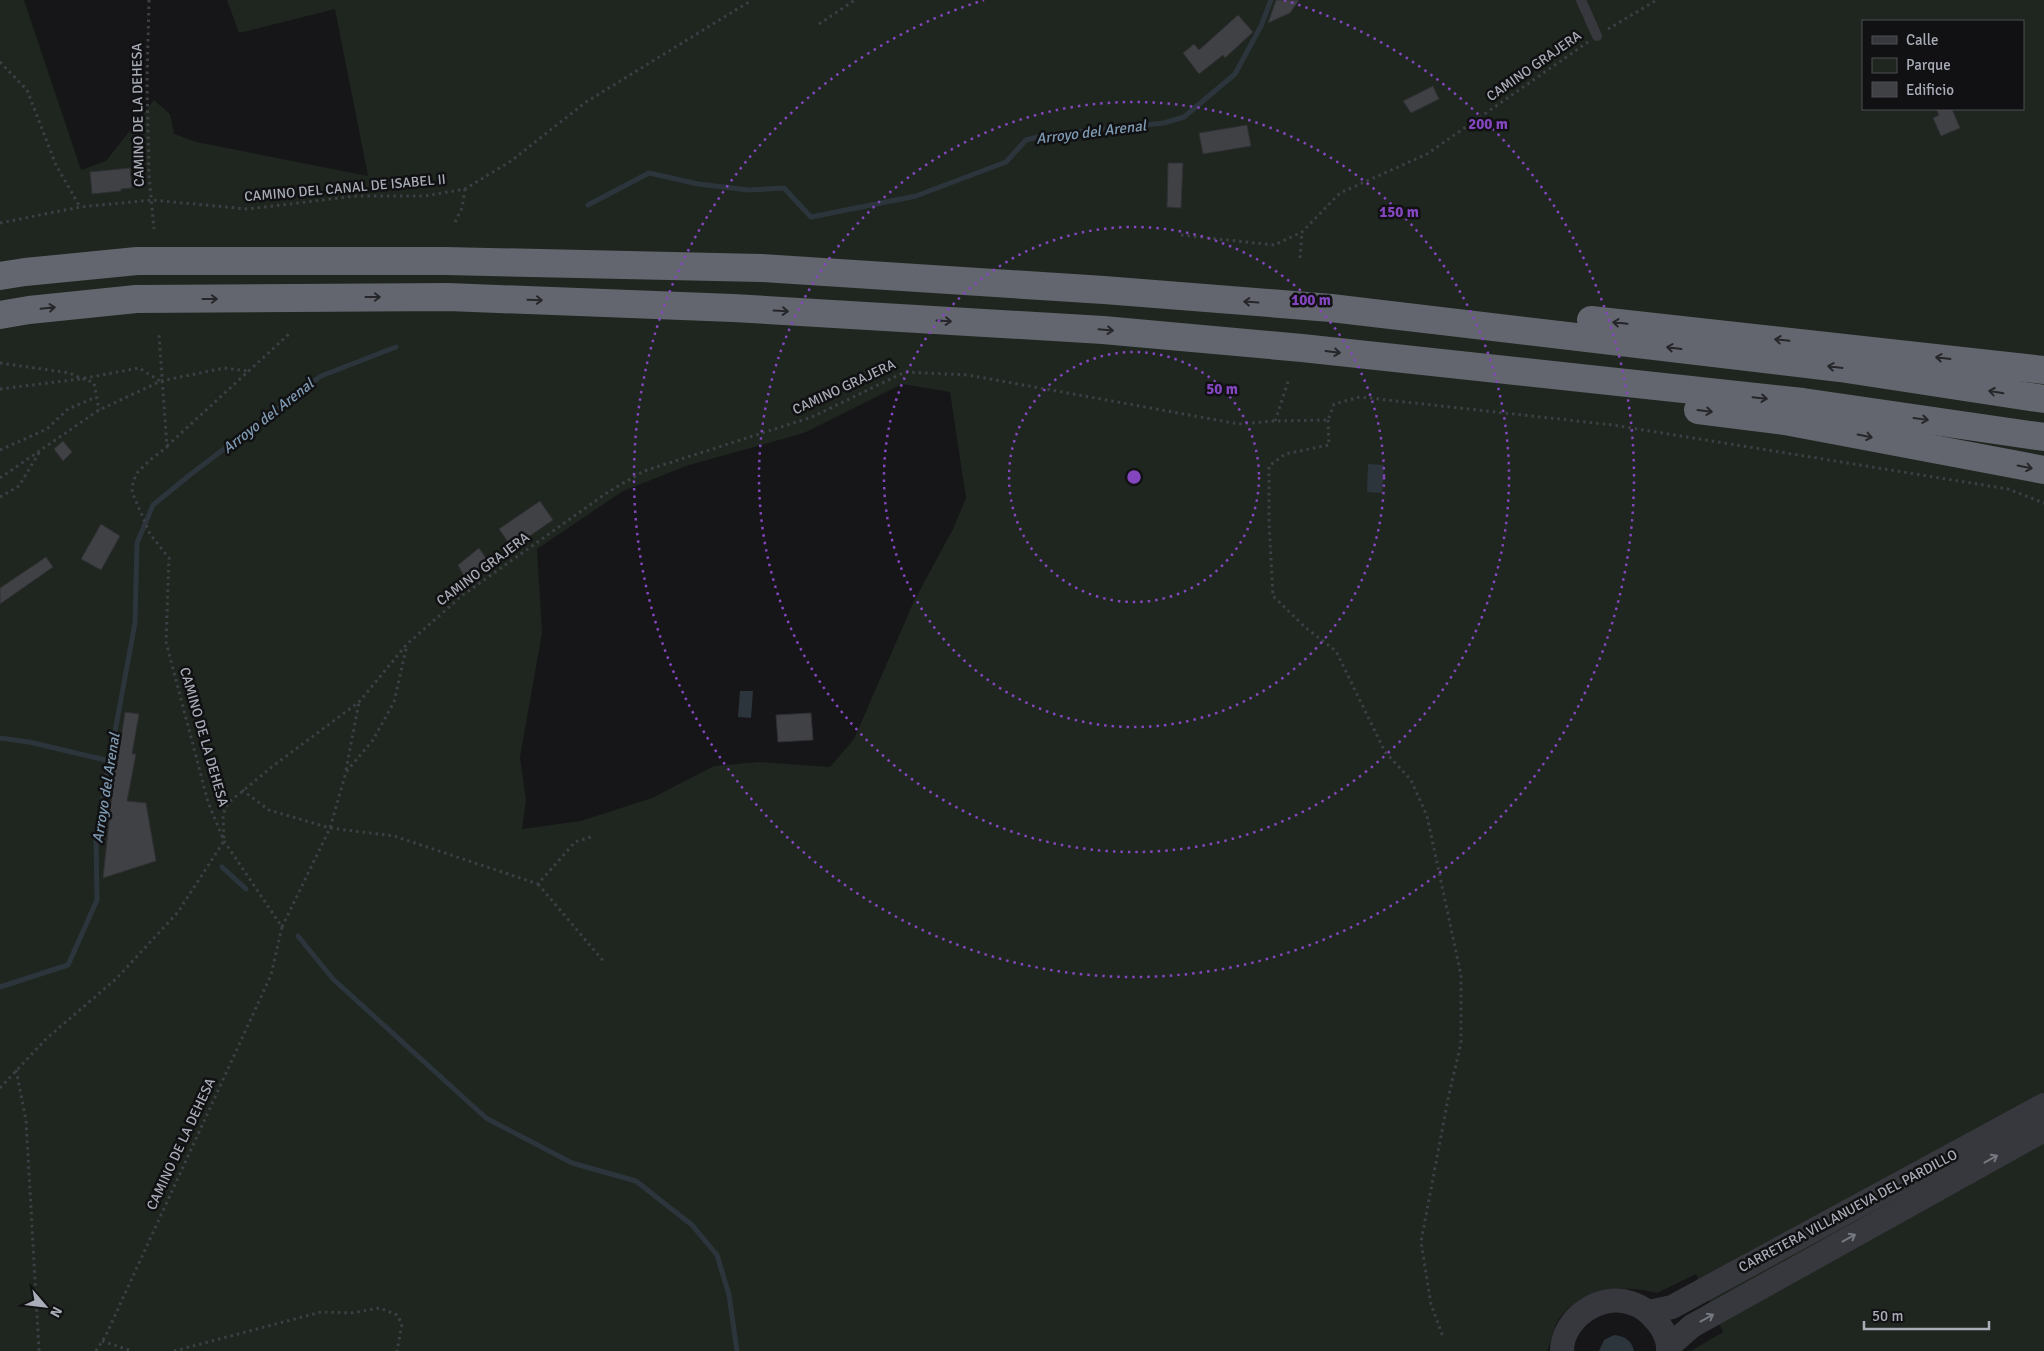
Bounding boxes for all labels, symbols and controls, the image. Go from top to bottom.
legend [1862,20,2024,110]
street label: CAMINO GRAJERA [1483,27,1585,105]
text: Calle [1906,31,1939,49]
street label: CAMINO DE LA DEHESA [128,43,148,187]
text: Parque [1906,56,1951,74]
text: Edificio [1906,81,1954,99]
text: 200 m [1468,115,1508,133]
water label: Arroyo del Arenal [1035,116,1149,148]
street label: CAMINO DEL CANAL DE ISABEL II [244,171,446,205]
text: 150 m [1379,203,1419,221]
text: 100 m [1291,291,1331,309]
one-way arrow [364,292,381,302]
one-way arrow [202,294,218,304]
one-way arrow [527,296,543,305]
one-way arrow [1244,297,1260,306]
one-way arrow [40,303,56,313]
one-way arrow [773,307,789,316]
one-way arrow [935,316,951,325]
one-way arrow [1613,318,1629,328]
one-way arrow [1097,326,1113,335]
one-way arrow [1774,335,1790,345]
one-way arrow [1666,343,1682,353]
one-way arrow [1325,347,1341,357]
one-way arrow [1936,353,1952,363]
street label: CAMINO GRAJERA [790,356,899,418]
one-way arrow [1827,362,1843,372]
water label: Arroyo del Arenal [219,374,318,457]
text: 50 m [1206,380,1238,398]
one-way arrow [1988,386,2004,396]
one-way arrow [1752,393,1768,403]
one-way arrow [1697,406,1713,416]
one-way arrow [1913,415,1929,425]
one-way arrow [1857,432,1873,441]
one-way arrow [2017,462,2033,472]
centre of rings [1125,468,1143,486]
street label: CAMINO GRAJERA [433,528,533,609]
street label: CAMINO DE LA DEHESA [176,666,232,809]
water label: Arroyo del Arenal [88,730,124,844]
street label: CAMINO DE LA DEHESA [143,1075,219,1213]
street label: CARRETERA VILLANUEVA DEL PARDILLO [1736,1146,1960,1276]
one-way arrow [1983,1154,1998,1163]
one-way arrow [1842,1233,1856,1243]
north arrow [20,1281,70,1331]
scale bar [1864,1298,1989,1330]
text: N [46,1304,66,1320]
text: 50 m [1872,1307,1903,1325]
one-way arrow [1700,1312,1714,1322]

